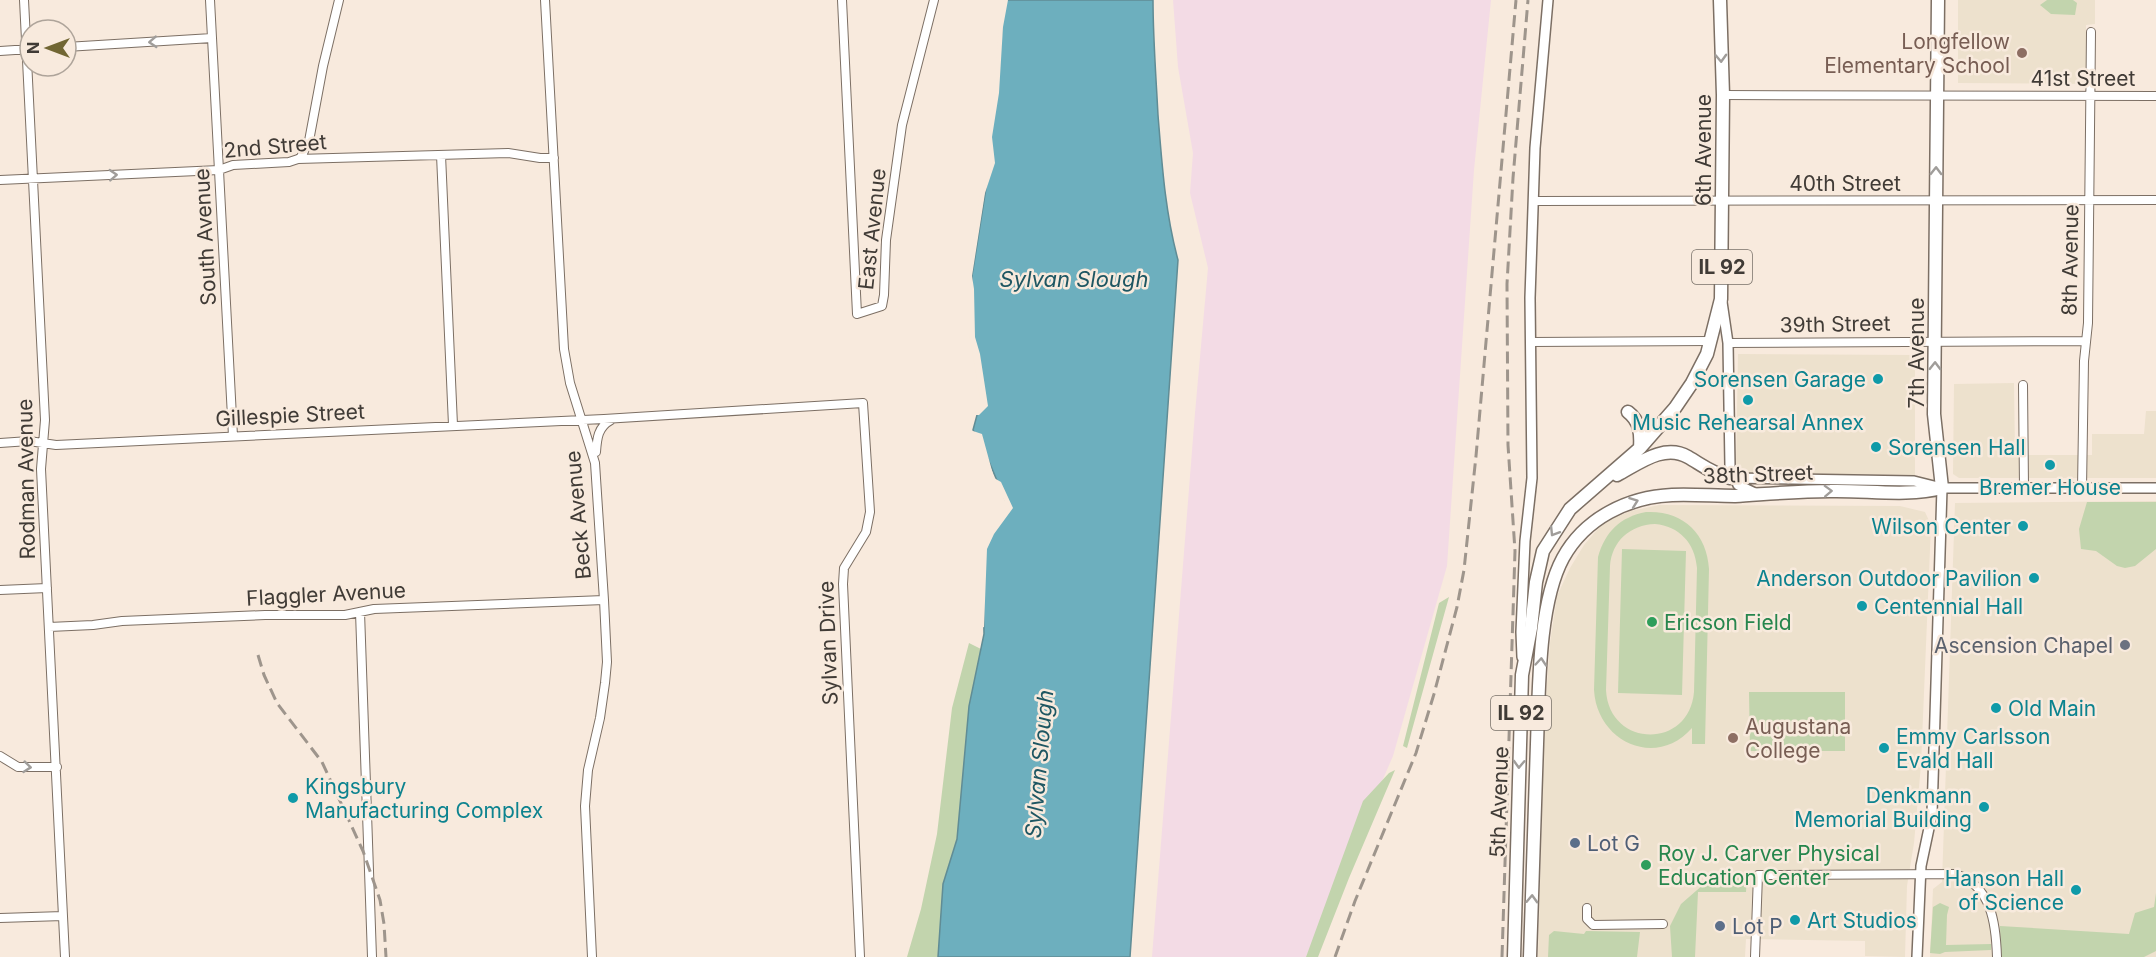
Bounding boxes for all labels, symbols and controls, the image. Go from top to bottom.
north arrow [18,18,78,78]
place label: Longfellow Elementary School [1824,29,2010,78]
one-way arrow [149,35,158,48]
text: N [23,42,43,54]
marker: Longfellow Elementary School [2015,46,2029,60]
one-way arrow [1715,54,1728,63]
street label: 41st Street [2031,66,2136,91]
street label: 6th Avenue [1691,94,1716,206]
street label: 2nd Street [222,129,328,163]
street label: East Avenue [853,167,891,291]
one-way arrow [1930,167,1943,176]
one-way arrow [109,168,118,181]
street label: South Avenue [189,168,221,306]
street label: 40th Street [1789,171,1901,196]
street label: 8th Avenue [2057,204,2083,316]
road number: IL 92 [1692,250,1752,284]
water label: Sylvan Slough [1000,266,1148,292]
street label: 7th Avenue [1904,298,1929,408]
street label: 39th Street [1779,311,1891,337]
one-way arrow [1929,362,1941,371]
place label: Sorensen Garage [1694,367,1866,392]
marker: Sorensen Garage [1871,372,1885,386]
marker: Music Rehearsal Annex [1741,393,1755,407]
street label: Rodman Avenue [12,398,40,560]
street label: Gillespie Street [215,399,365,431]
place label: Music Rehearsal Annex [1632,410,1864,435]
place label: Sorensen Hall [1888,435,2025,460]
marker: Sorensen Hall [1869,440,1883,454]
street label: Beck Avenue [560,450,596,580]
marker: Bremer House [2043,458,2057,472]
street label: 38th Street [1702,460,1814,488]
place label: Bremer House [1979,475,2121,500]
one-way arrow [1823,485,1832,497]
one-way arrow [1628,496,1638,509]
place label: Wilson Center [1871,514,2011,539]
marker: Wilson Center [2016,519,2030,533]
one-way arrow [1549,526,1561,536]
place label: Anderson Outdoor Pavilion [1756,566,2022,591]
marker: Anderson Outdoor Pavilion [2027,571,2041,585]
street label: Flaggler Avenue [245,577,407,611]
street label: Sylvan Drive [813,580,843,706]
place label: Centennial Hall [1874,594,2023,619]
marker: Centennial Hall [1855,599,1869,613]
place label: Ericson Field [1664,610,1792,635]
marker: Ericson Field [1645,615,1659,629]
place label: Ascension Chapel [1934,633,2113,658]
marker: Ascension Chapel [2118,638,2132,652]
one-way arrow [1534,657,1547,666]
water label: Sylvan Slough [1020,689,1058,839]
road number: IL 92 [1491,696,1551,730]
place label: Old Main [2008,696,2096,721]
marker: Old Main [1989,701,2003,715]
place label: Augustana College [1745,714,1851,763]
place label: Emmy Carlsson Evald Hall [1896,724,2050,773]
marker: Augustana College [1726,731,1740,745]
marker: Emmy Carlsson Evald Hall [1877,741,1891,755]
street label: 5th Avenue [1485,746,1513,858]
one-way arrow [1513,759,1526,768]
one-way arrow [22,760,32,773]
place label: Kingsbury Manufacturing Complex [305,774,543,823]
place label: Denkmann Memorial Building [1794,783,1972,832]
marker: Kingsbury Manufacturing Complex [286,791,300,805]
marker: Denkmann Memorial Building [1977,800,1991,814]
place label: Lot G [1587,831,1640,856]
marker: Lot G [1568,836,1582,850]
place label: Roy J. Carver Physical Education Center [1658,841,1880,890]
marker: Roy J. Carver Physical Education Center [1639,858,1653,872]
place label: Hanson Hall of Science [1945,866,2064,915]
marker: Hanson Hall of Science [2069,883,2083,897]
one-way arrow [1526,894,1538,903]
place label: Art Studios [1807,908,1917,933]
marker: Art Studios [1788,913,1802,927]
place label: Lot P [1732,914,1783,939]
marker: Lot P [1713,919,1727,933]

